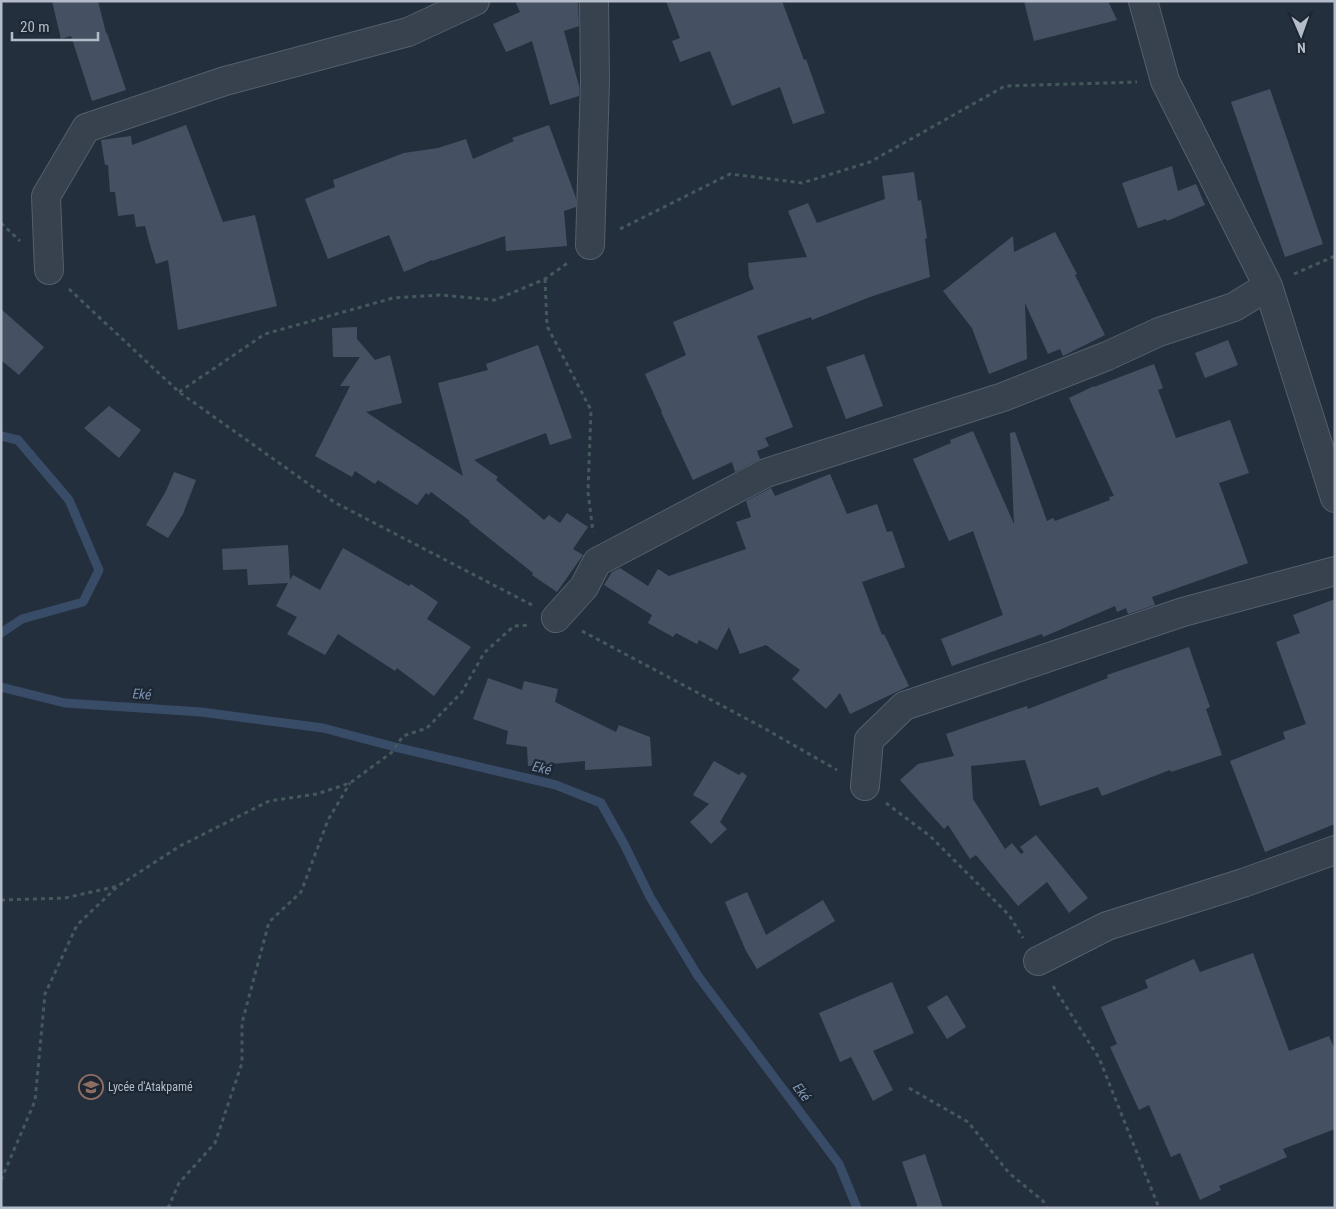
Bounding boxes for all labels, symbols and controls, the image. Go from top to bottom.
scale bar [12,10,99,42]
north arrow [1276,10,1326,60]
text: 20 m [20,18,50,36]
text: N [1297,40,1306,56]
water label: Eké [132,685,153,703]
water label: Eké [531,758,554,778]
school or university icon: Lycée d'Atakpamé [78,1074,104,1100]
place label: Lycée d'Atakpamé [108,1080,193,1094]
water label: Eké [790,1080,815,1105]

